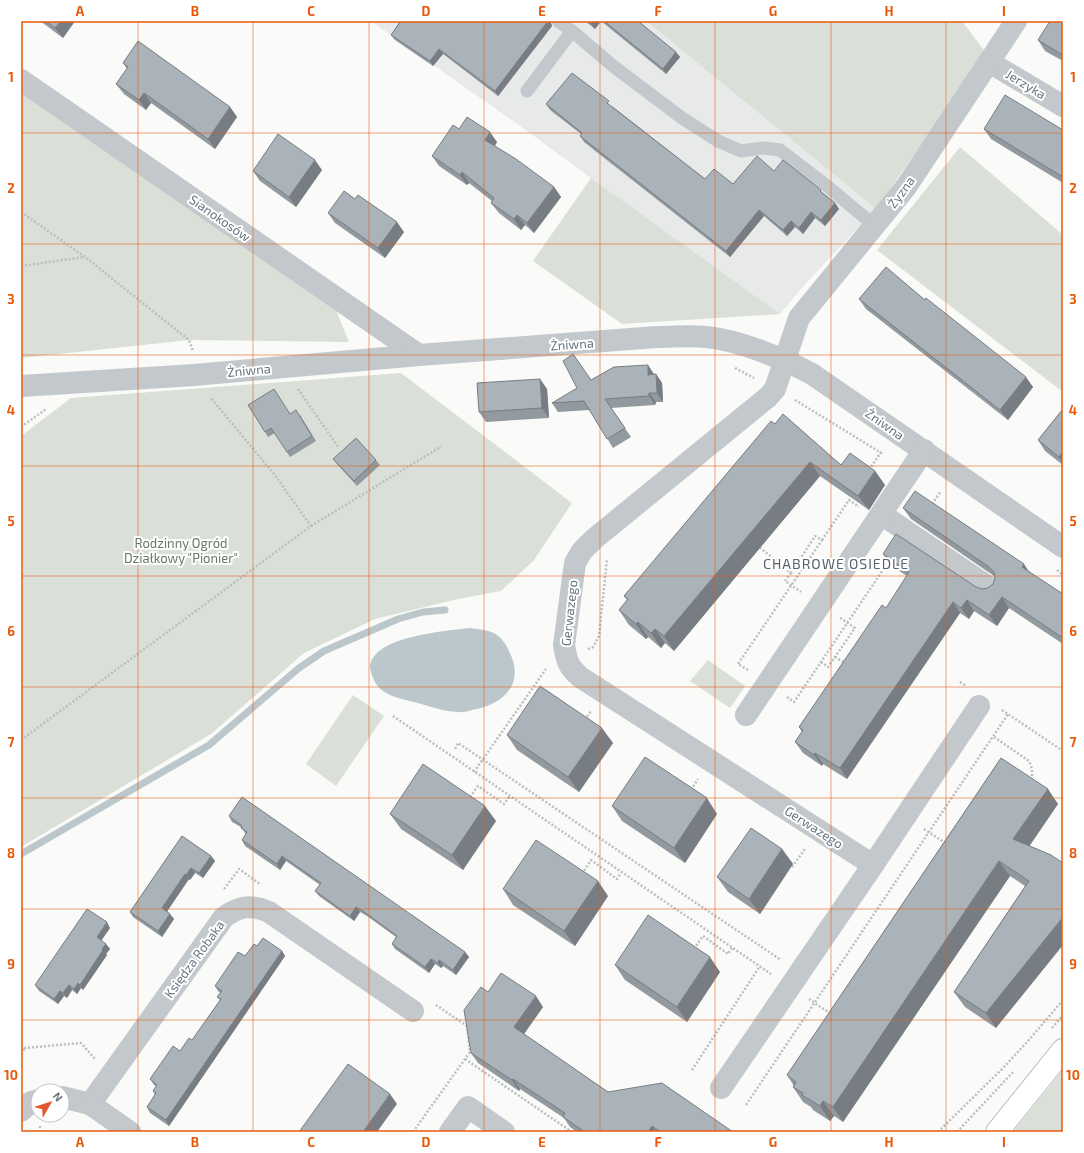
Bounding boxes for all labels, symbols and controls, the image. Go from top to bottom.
text: A [76,3,85,19]
text: B [191,3,199,19]
text: C [307,3,315,19]
text: D [422,3,431,19]
text: E [538,3,546,19]
text: F [654,3,662,19]
text: G [769,3,777,19]
text: H [885,3,894,19]
text: I [1002,3,1006,19]
street label: Jerzyka [1003,66,1049,102]
text: 1 [8,69,14,85]
text: 1 [1070,69,1076,85]
street label: Żyzna [884,173,918,211]
text: 2 [7,180,15,196]
text: 2 [1069,180,1077,196]
street label: Sianokosów [186,191,254,245]
text: 3 [7,291,15,307]
text: 3 [1069,291,1077,307]
street label: Żniwna [550,335,594,353]
street label: Żniwna [227,360,271,380]
text: 4 [7,402,15,418]
text: 4 [1069,402,1077,418]
street label: Żniwna [863,405,907,443]
text: 5 [7,513,15,529]
text: 5 [1069,513,1077,529]
park label: Rodzinny Ogród Działkowy "Pionier" [124,535,238,566]
district label: CHABROWE OSIEDLE [763,555,909,572]
street label: Gerwazego [558,579,580,647]
text: 6 [7,623,15,639]
text: 6 [1069,623,1077,639]
text: 7 [8,734,15,750]
text: 7 [1070,734,1077,750]
street label: Gerwazego [782,802,846,852]
text: 8 [7,845,15,861]
text: 8 [1069,845,1077,861]
street label: Księdza Robaka [160,917,228,1001]
text: 9 [7,956,15,972]
text: 9 [1069,956,1077,972]
text: 10 [4,1067,18,1083]
text: 10 [1066,1067,1080,1083]
north arrow [30,1083,70,1123]
text: N [51,1089,66,1104]
text: A [76,1134,85,1150]
text: B [191,1134,199,1150]
text: C [307,1134,315,1150]
text: D [422,1134,431,1150]
text: E [538,1134,546,1150]
text: F [654,1134,662,1150]
text: G [769,1134,777,1150]
text: H [885,1134,894,1150]
text: I [1002,1134,1006,1150]

